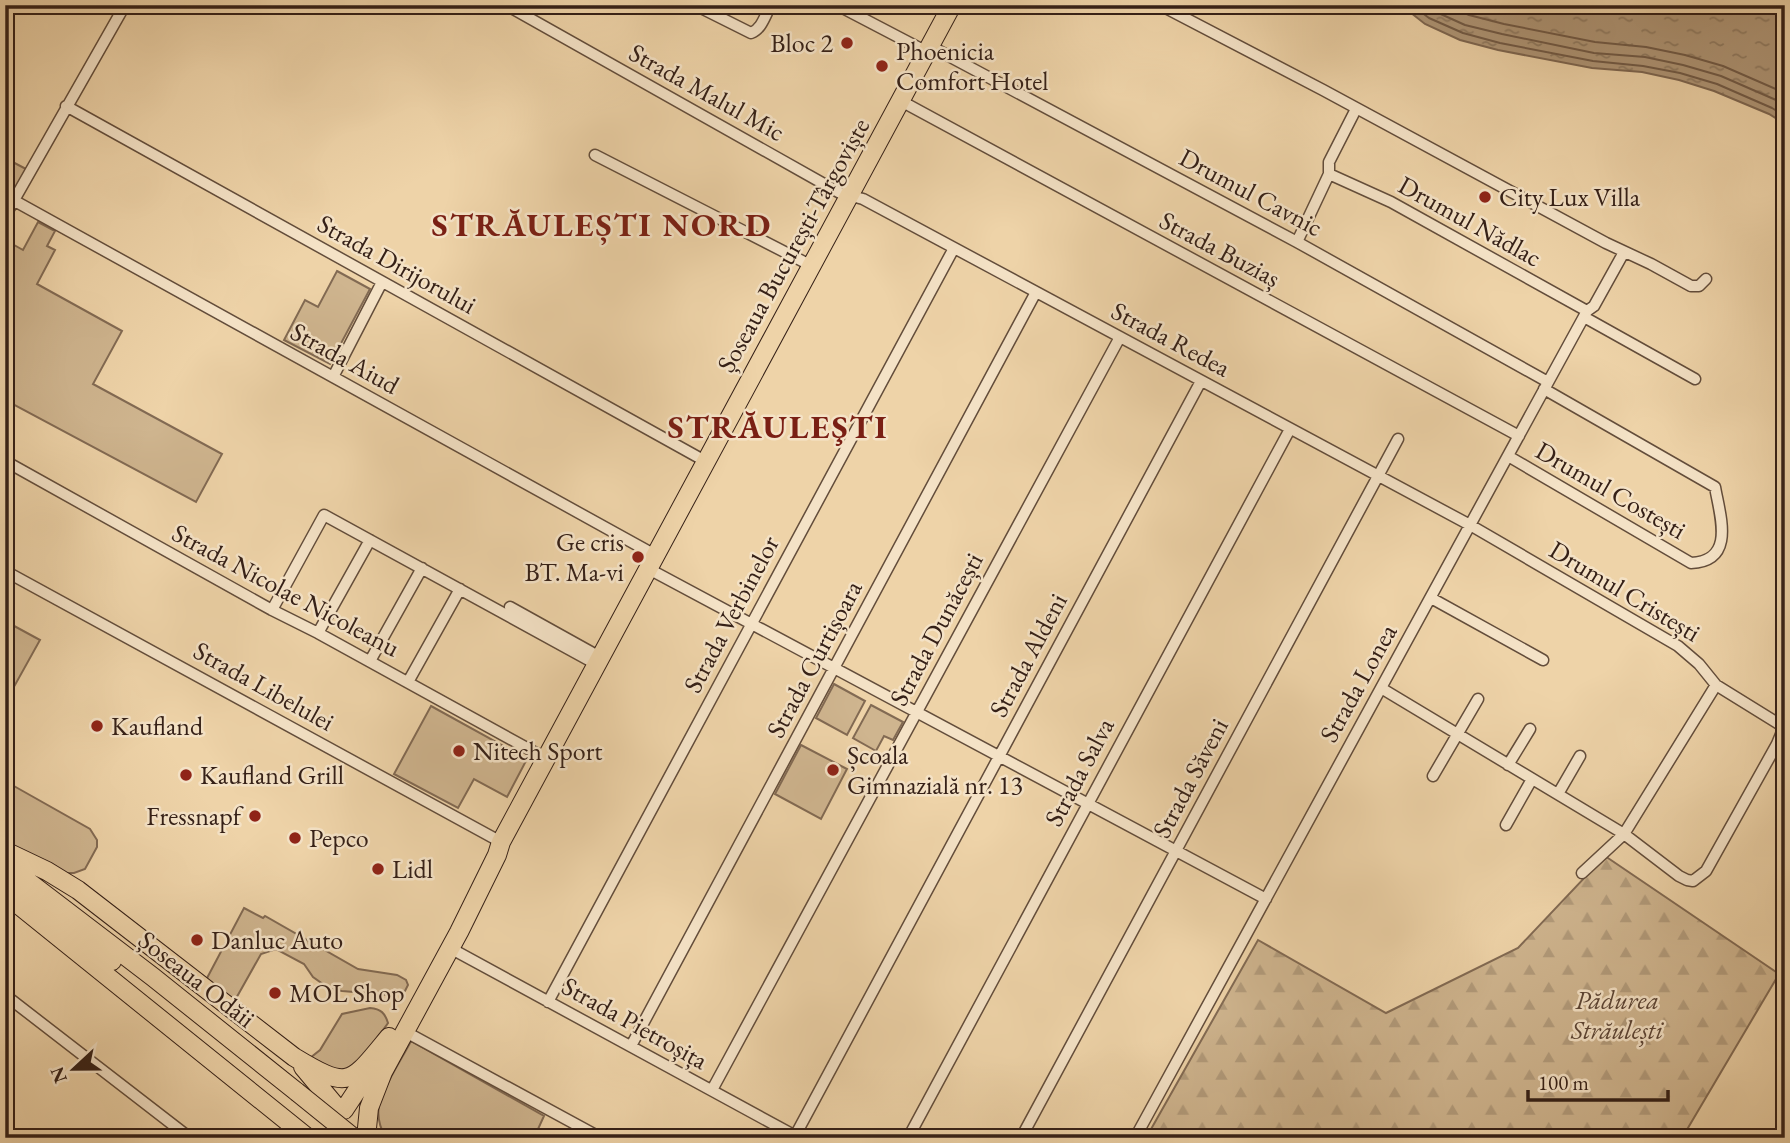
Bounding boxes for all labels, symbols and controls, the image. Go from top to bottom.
place label: Bloc 2 [770,26,834,60]
place label: Phoenicia Comfort Hotel [896,34,1049,98]
street label: Strada Malul Mic [623,35,791,149]
marker: Bloc 2 [839,35,855,51]
marker: Phoenicia Comfort Hotel [874,58,890,74]
street label: Șoseaua București-Târgoviște [709,112,877,378]
street label: Drumul Cavnic [1173,140,1329,244]
street label: Drumul Nădlac [1392,168,1548,274]
place label: City Lux Villa [1499,180,1641,214]
marker: City Lux Villa [1477,189,1493,205]
district label: STRĂULEȘTI NORD [432,203,772,246]
street label: Strada Buziaș [1154,203,1286,295]
street label: Strada Dirijorului [312,206,482,322]
street label: Strada Redea [1106,293,1237,385]
street label: Strada Aiud [285,314,406,402]
district label: STRĂULEŞTI [668,405,888,448]
street label: Drumul Costești [1530,433,1692,547]
street label: Strada Nicolae Nicoleanu [166,516,406,665]
place label: Ge cris BT. Ma-vi [524,525,624,589]
street label: Strada Verbinelor [675,529,787,698]
street label: Drumul Cristești [1543,533,1707,649]
street label: Strada Dunăcești [881,547,991,711]
marker: Ge cris BT. Ma-vi [630,549,646,565]
street label: Strada Curtișoara [758,574,870,744]
street label: Strada Aldeni [981,587,1075,723]
street label: Strada Lonea [1312,617,1405,748]
street label: Strada Libelulei [188,633,340,739]
place label: Kaufland [111,709,204,743]
street label: Strada Salva [1036,711,1122,832]
street label: Strada Săveni [1144,712,1236,844]
marker: Kaufland [89,718,105,734]
place label: Nitech Sport [473,734,602,768]
place label: Școala Gimnazială nr. 13 [847,738,1023,802]
marker: Nitech Sport [451,743,467,759]
place label: Kaufland Grill [200,758,344,792]
marker: Școala Gimnazială nr. 13 [825,762,841,778]
marker: Kaufland Grill [178,767,194,783]
place label: Fressnapf [146,799,244,833]
marker: Fressnapf [247,808,263,824]
place label: Pepco [309,821,369,855]
marker: Pepco [287,830,303,846]
place label: Lidl [392,852,433,886]
marker: Lidl [370,861,386,877]
street label: Șoseaua Odăii [132,923,262,1035]
place label: Danluc Auto [211,923,343,957]
marker: Danluc Auto [189,932,205,948]
street label: Strada Pietroșița [556,969,715,1077]
place label: MOL Shop [289,976,405,1010]
park label: Pădurea Străulești [1570,983,1664,1047]
marker: MOL Shop [267,985,283,1001]
north arrow [38,1034,108,1104]
scale bar [1528,1059,1668,1103]
text: N [44,1063,73,1087]
text: 100 m [1538,1069,1589,1096]

